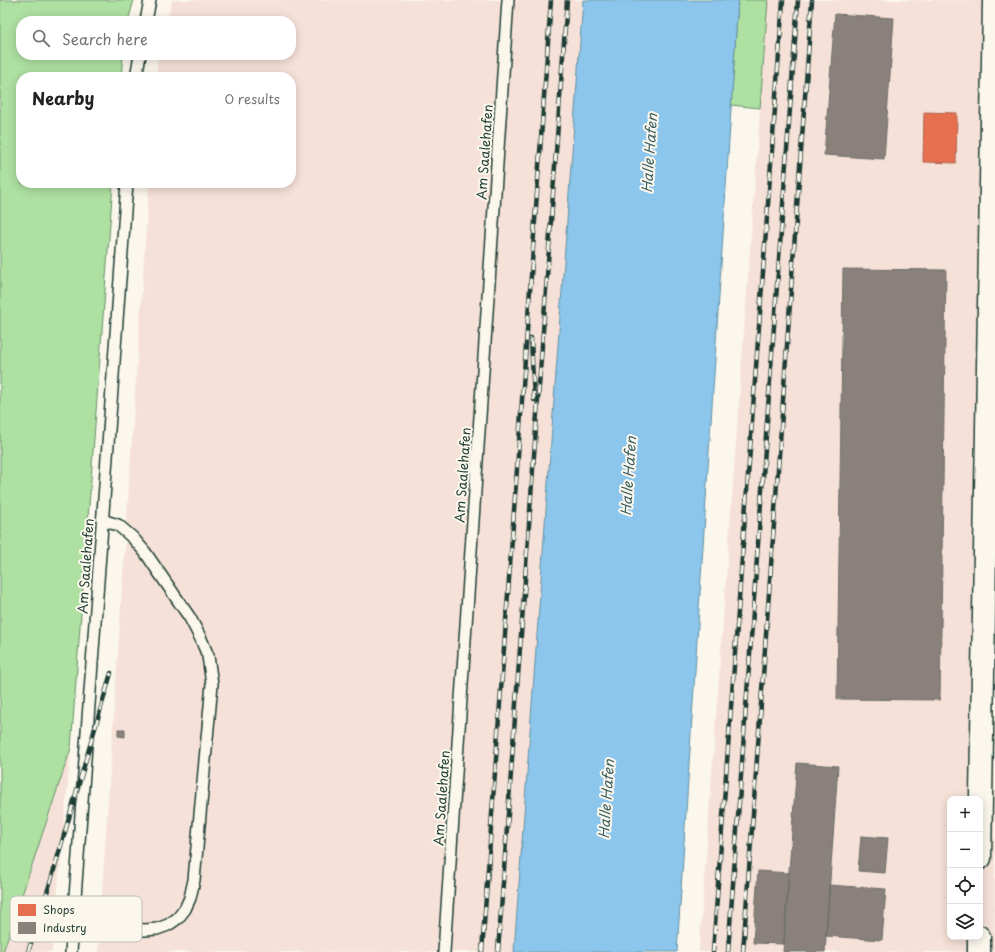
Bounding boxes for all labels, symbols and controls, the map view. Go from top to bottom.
search box [16,16,296,60]
icon: search [30,27,52,49]
text: Search here [62,27,148,50]
text: Nearby [32,85,94,111]
text: 0 results [225,89,280,108]
street label: Am Saalehafen [471,104,497,200]
water label: Halle Hafen [636,112,662,193]
street label: Am Saalehafen [449,427,475,523]
water label: Halle Hafen [615,435,641,516]
street label: Am Saalehafen [72,518,98,614]
street label: Am Saalehafen [428,750,454,846]
water label: Halle Hafen [593,758,619,839]
map controls [947,796,983,940]
button: + [947,796,983,832]
button: − [947,832,983,868]
button: locate [947,868,983,904]
legend [10,896,142,942]
text: Shops [43,901,74,918]
button: layers [947,904,983,940]
text: Industry [43,919,87,936]

